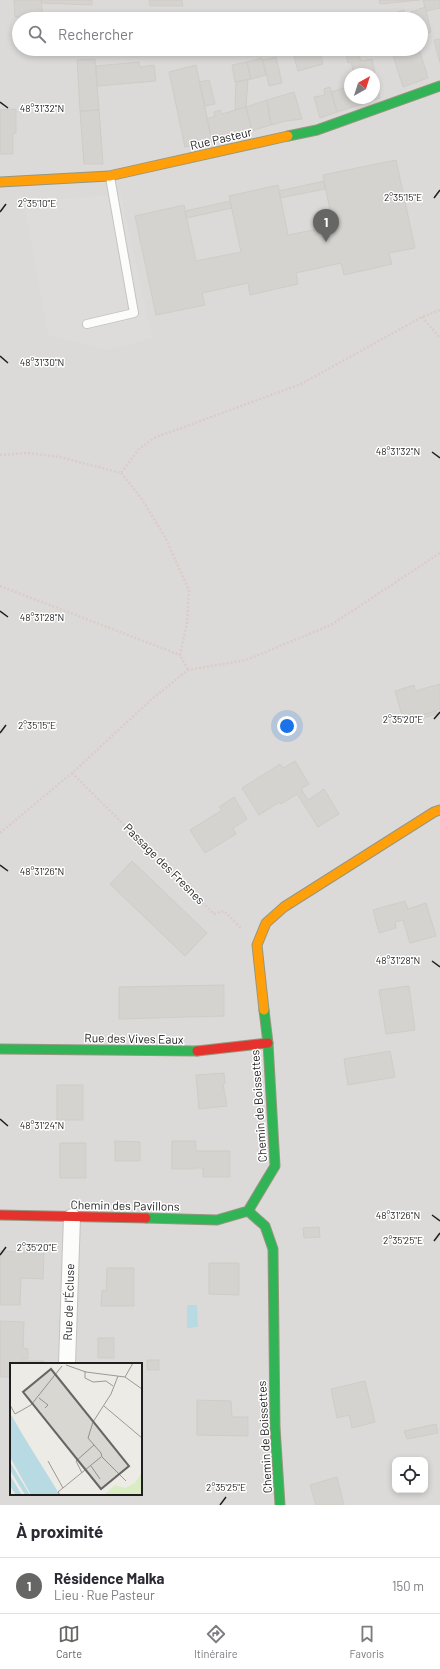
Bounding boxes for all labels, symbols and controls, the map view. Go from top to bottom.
search box [12,12,428,56]
icon: search [26,23,48,45]
text: Rechercher [58,25,134,43]
north arrow [344,68,380,104]
text: 48°31'32"N [20,102,64,114]
street label: Rue Pasteur [189,124,254,152]
text: 2°35'15"E [384,191,422,203]
text: 2°35'10"E [18,197,56,209]
pin: 1 [313,209,339,242]
text: 48°31'30"N [20,356,64,368]
text: 48°31'32"N [376,445,420,457]
text: 48°31'28"N [20,611,64,623]
text: 2°35'20"E [383,713,423,725]
your location [277,716,297,736]
text: 2°35'15"E [18,719,56,731]
street label: Passage des Fresnes [121,820,208,907]
text: 48°31'26"N [20,865,64,877]
text: 48°31'28"N [376,954,420,966]
street label: Rue des Vives Eaux [84,1030,184,1046]
street label: Chemin de Boissettes [247,1049,269,1163]
text: 48°31'24"N [20,1119,64,1131]
street label: Chemin des Pavillons [70,1197,180,1213]
text: 48°31'26"N [376,1209,420,1221]
text: 2°35'25"E [383,1234,423,1246]
text: 2°35'20"E [17,1241,57,1253]
street label: Rue de l'Écluse [60,1263,76,1341]
inset map [10,1363,142,1495]
street label: Chemin de Boissettes [254,1380,274,1494]
map controls [392,1457,428,1493]
button: locate [392,1457,428,1493]
text: 2°35'25"E [206,1481,246,1493]
text: À proximité [16,1521,103,1541]
text: Résidence Malka [54,1569,164,1587]
text: 1 [27,1578,31,1594]
text: 150 m [392,1578,424,1594]
text: Lieu · Rue Pasteur [54,1587,155,1603]
tab: Carte [56,1623,82,1660]
tab: Itinéraire [194,1623,238,1660]
tab: Favoris [349,1623,384,1660]

